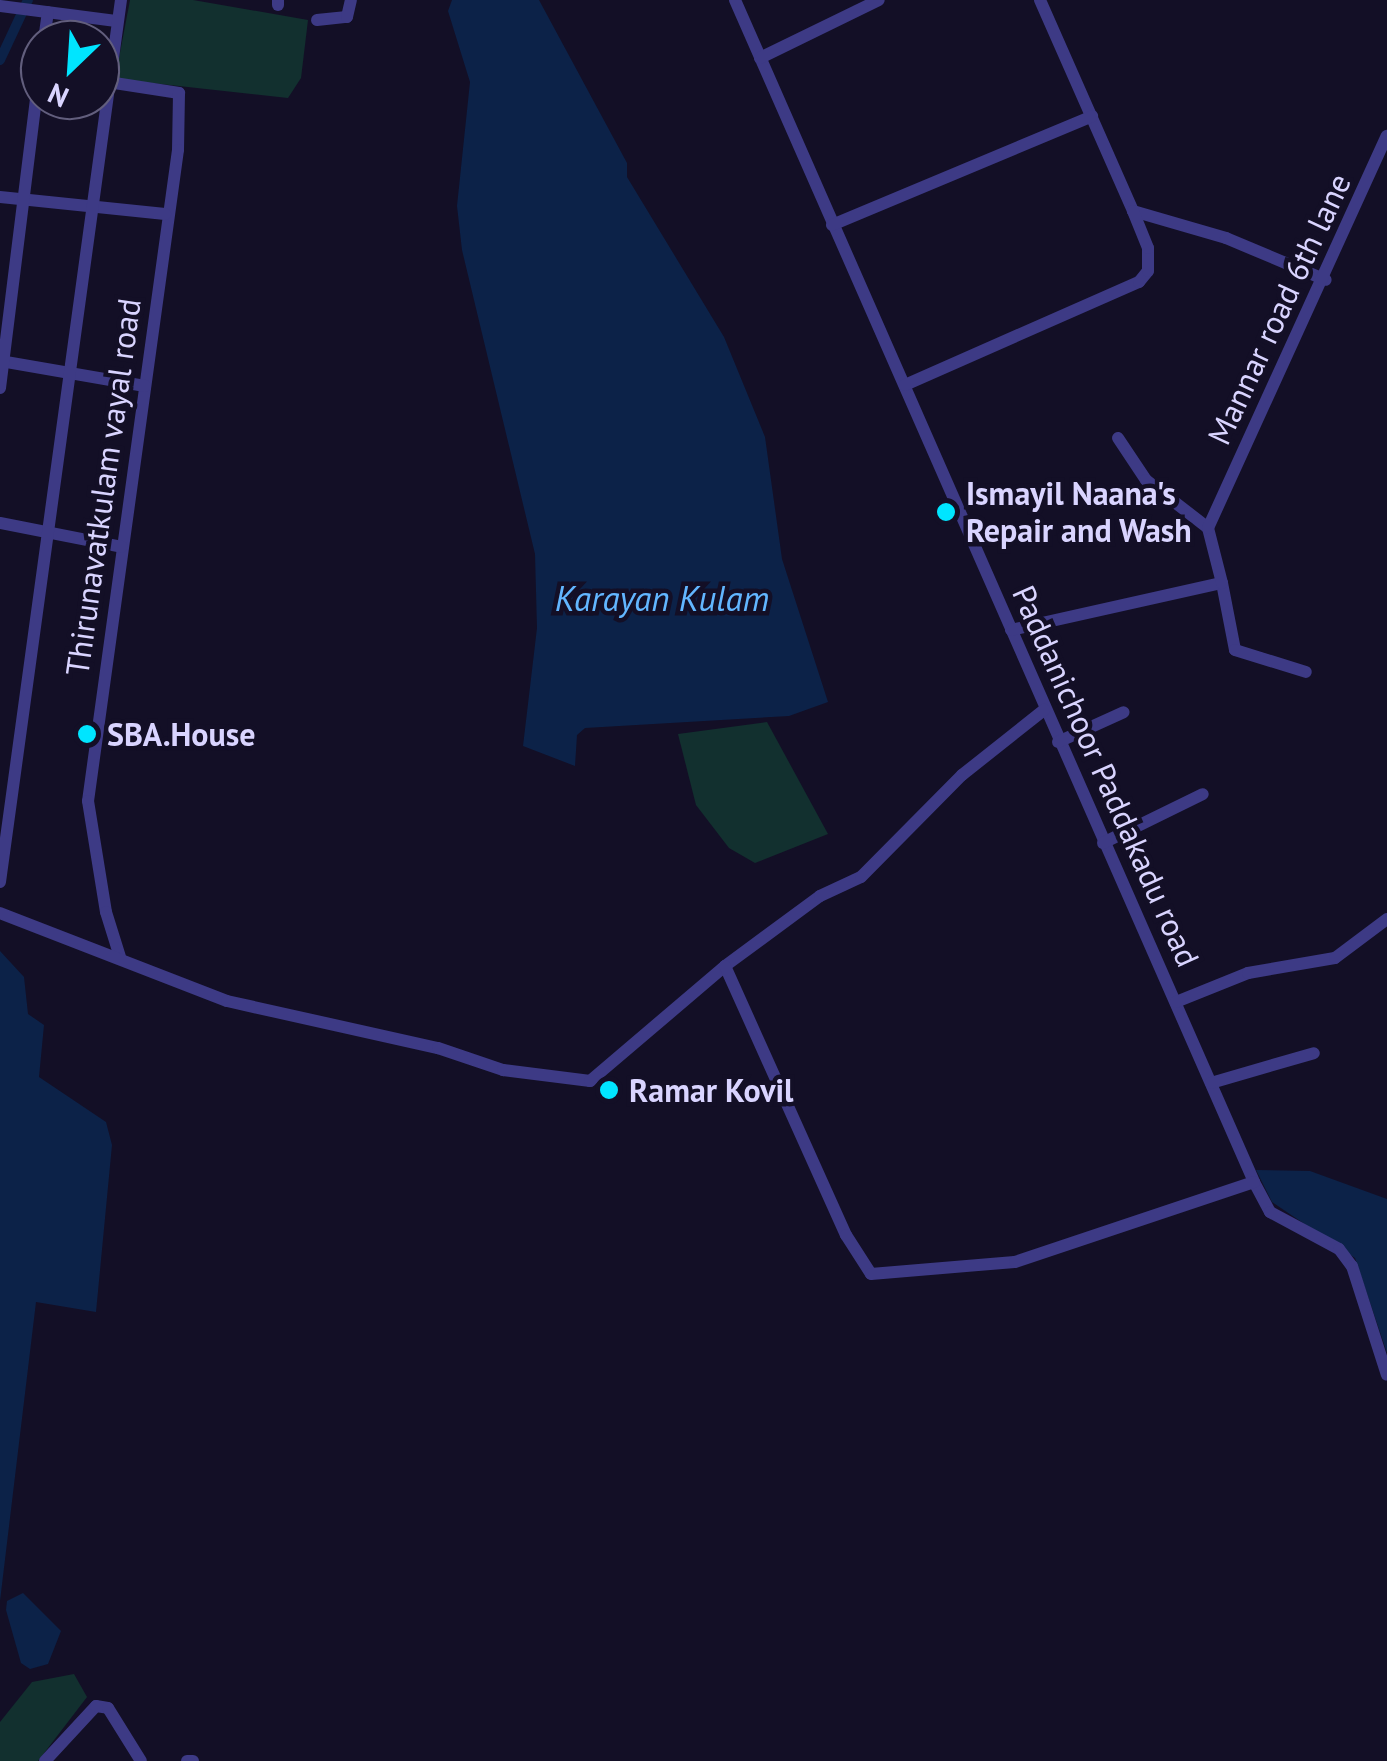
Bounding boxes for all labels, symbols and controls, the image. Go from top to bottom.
north arrow [20,20,120,120]
text: N [42,75,74,116]
street label: Mannar road 6th lane [1199,167,1359,451]
street label: Thirunavatkulam vayal road [57,296,149,678]
place label: Ismayil Naana's Repair and Wash [966,475,1193,550]
marker: Ismayil Naana's Repair and Wash [935,501,957,523]
water label: Karayan Kulam [555,577,769,619]
street label: Paddanichoor Paddakadu road [1004,580,1208,972]
place label: SBA.House [107,715,256,753]
marker: SBA.House [76,723,98,745]
place label: Ramar Kovil [629,1071,793,1109]
marker: Ramar Kovil [598,1079,620,1101]

